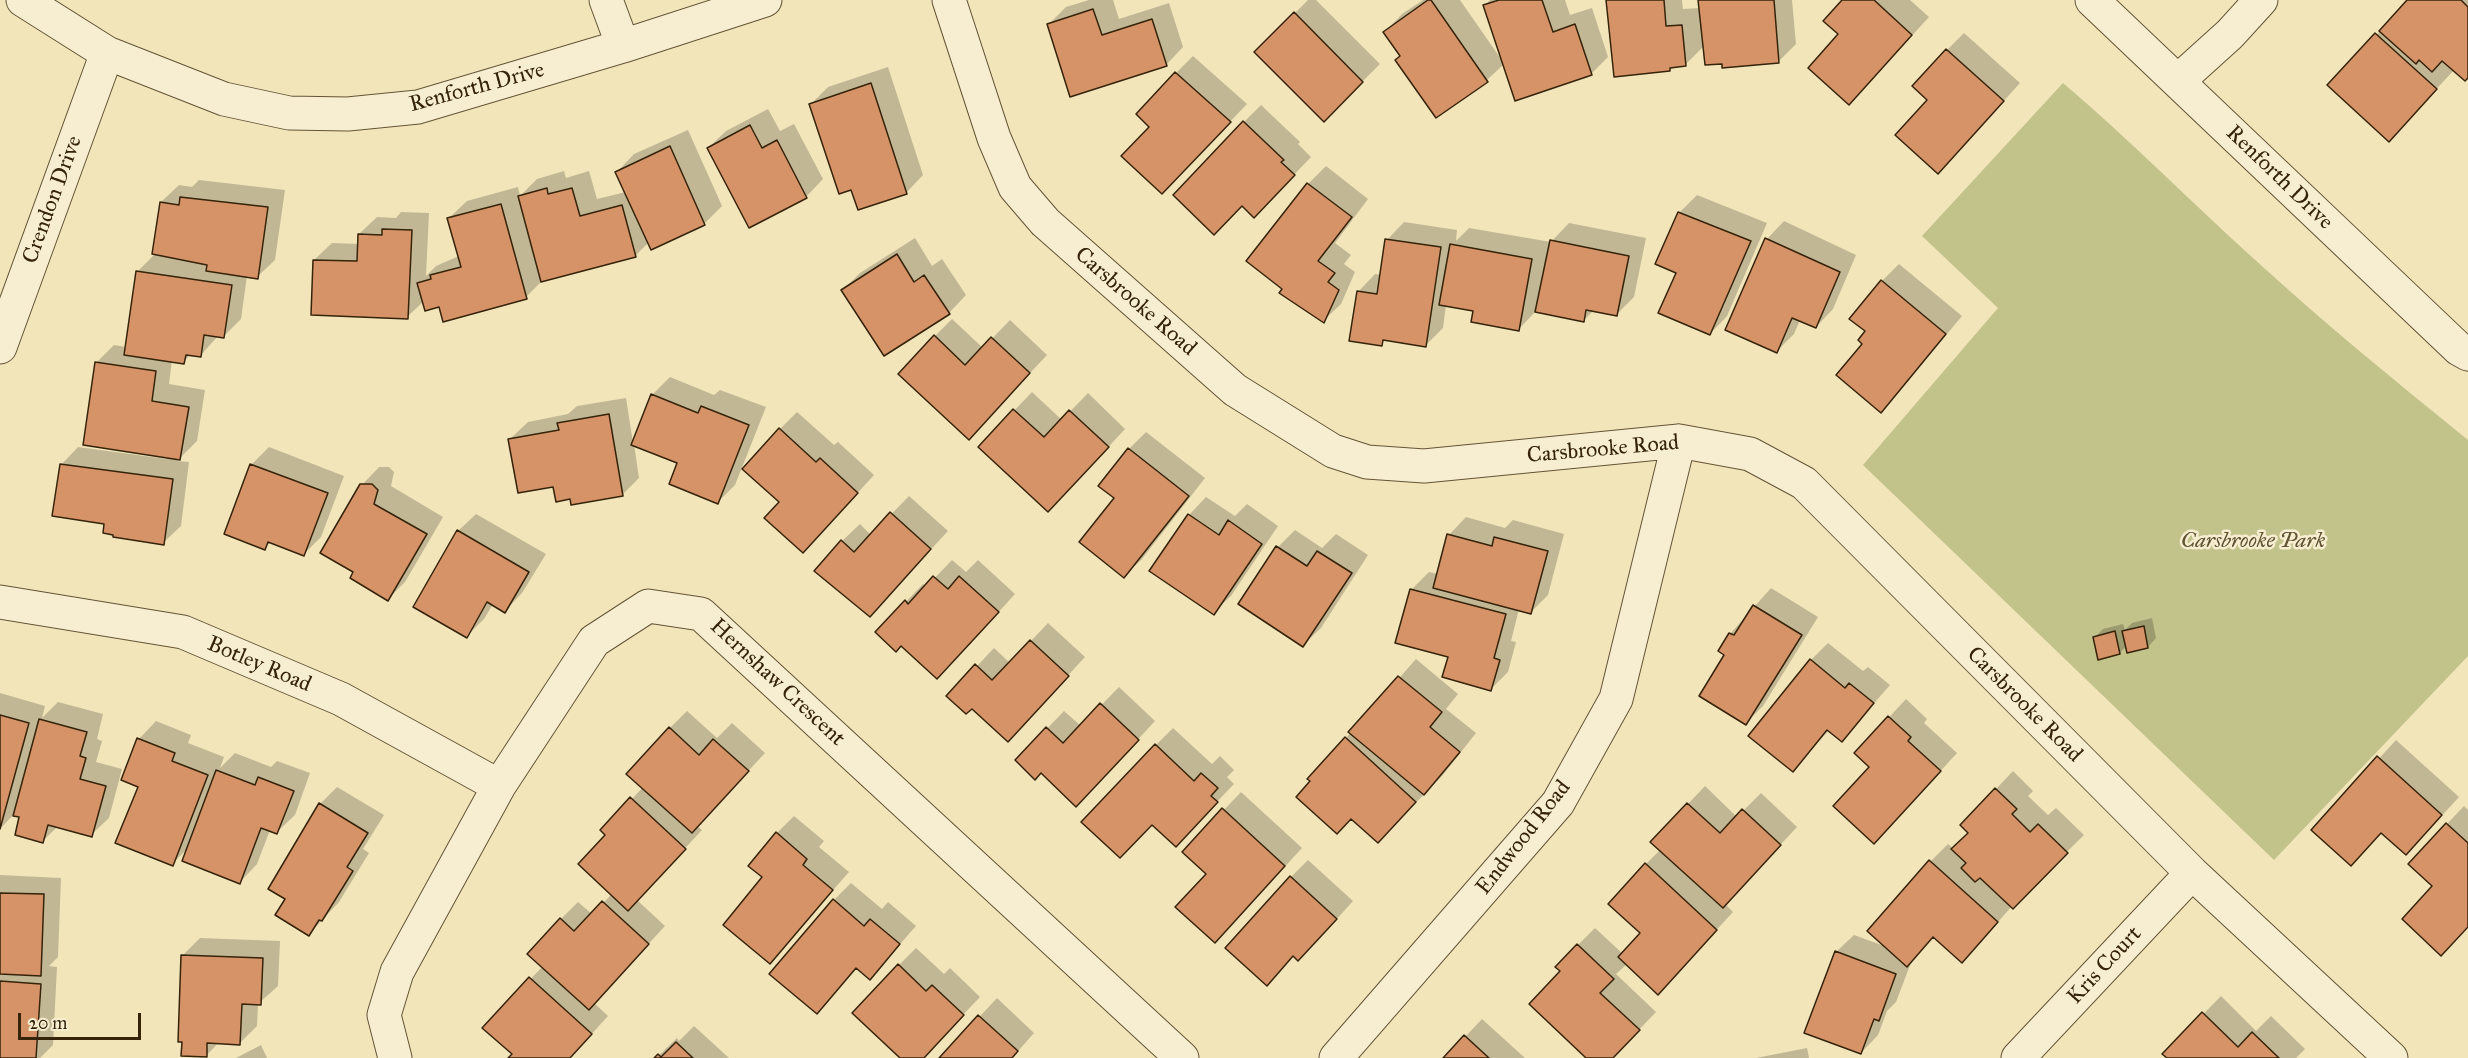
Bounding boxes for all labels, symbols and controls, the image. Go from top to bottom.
street label: Renforth Drive [407,57,547,119]
street label: Renforth Drive [2220,120,2338,236]
street label: Crendon Drive [18,133,88,267]
street label: Carsbrooke Road [1069,242,1201,362]
street label: Carsbrooke Road [1526,430,1680,470]
park label: Carsbrooke Park [2181,529,2325,555]
street label: Hernshaw Crescent [704,614,850,752]
street label: Botley Road [203,631,315,699]
street label: Carsbrooke Road [1961,642,2087,768]
street label: Endwood Road [1471,775,1577,901]
street label: Kris Court [2062,922,2148,1010]
scale bar [21,1001,144,1039]
text: 20 m [29,1012,67,1034]

